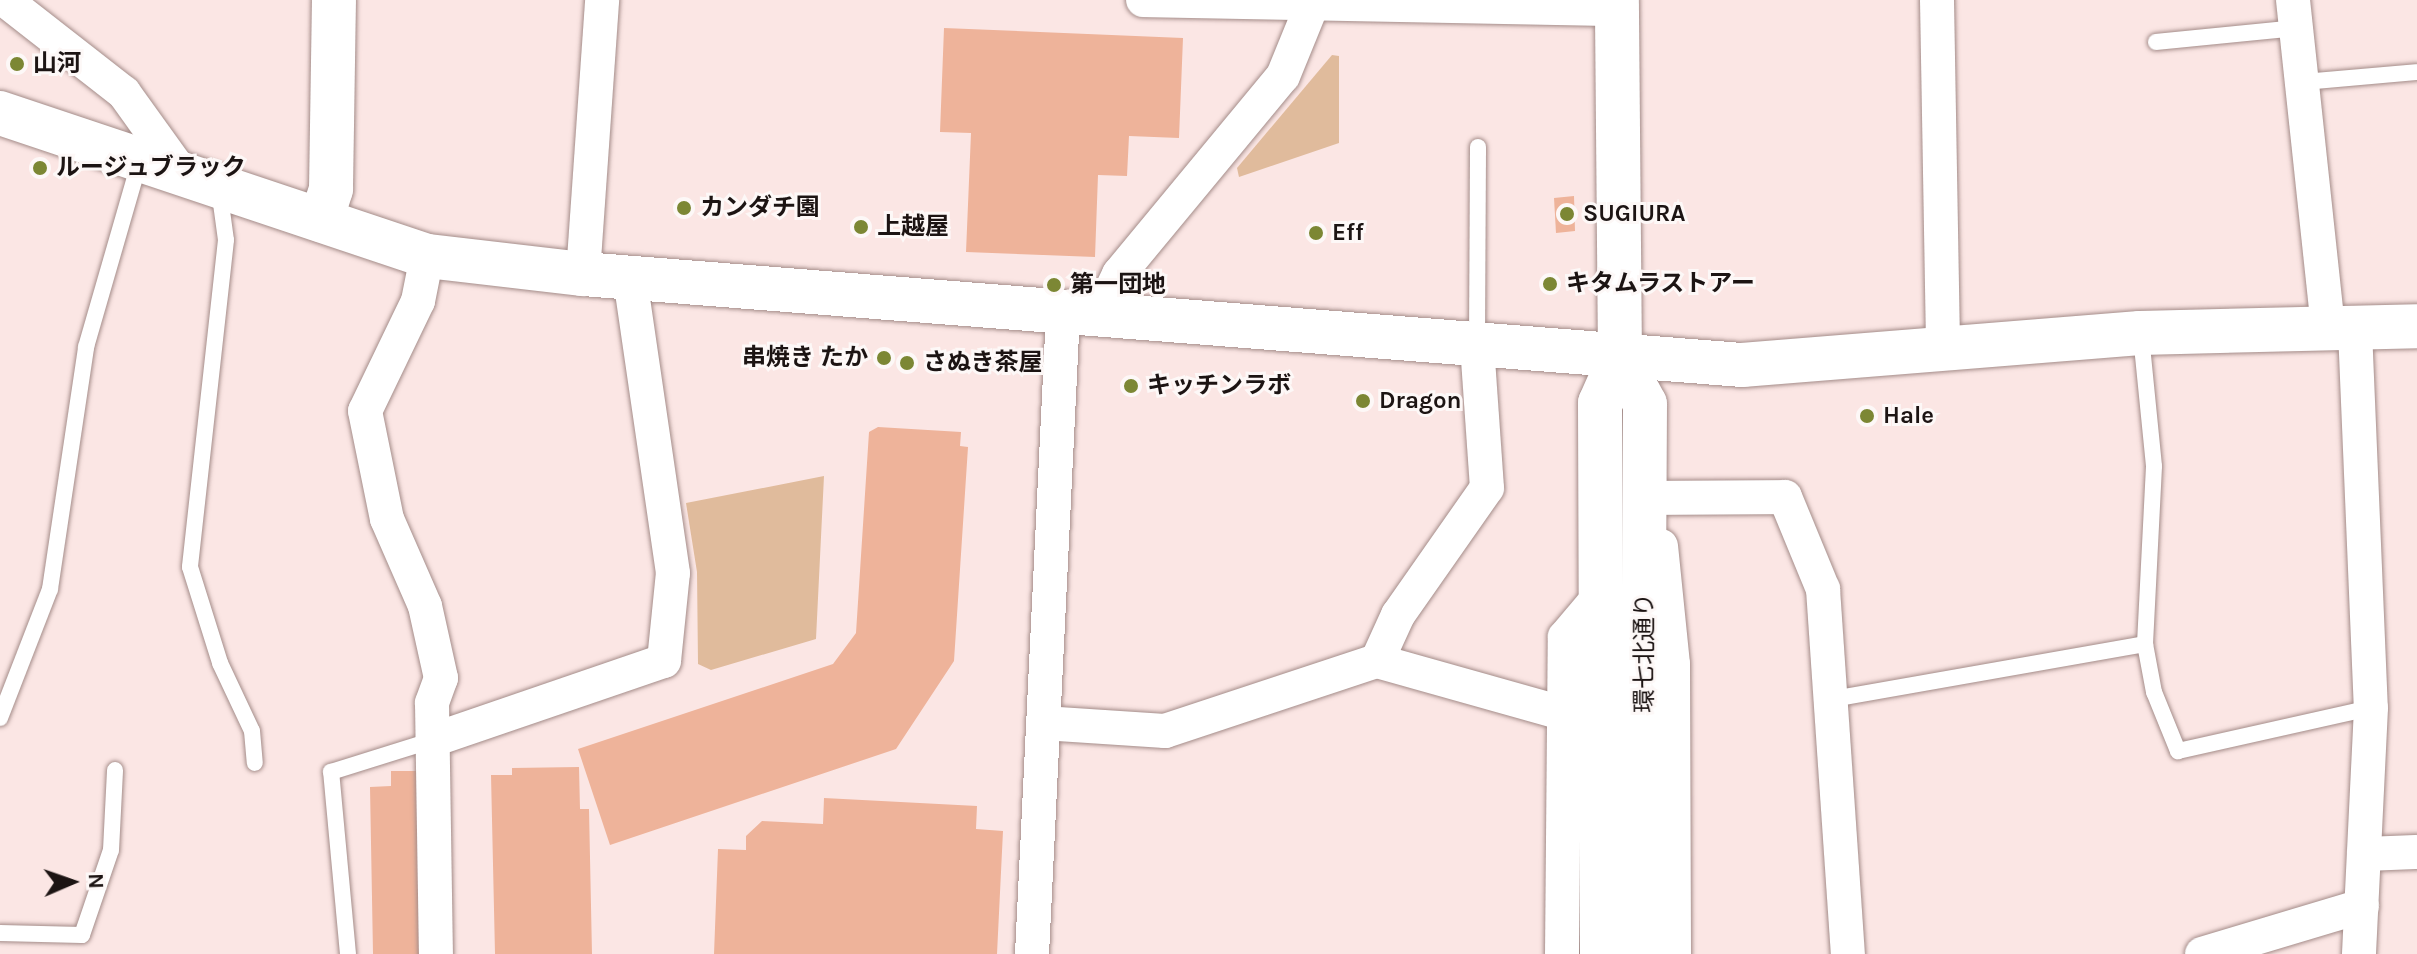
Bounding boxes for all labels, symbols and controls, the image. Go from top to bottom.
place label: 山河 [33,50,81,78]
marker: 山河 [8,55,26,73]
place label: ルージュブラック [56,154,248,182]
marker: ルージュブラック [31,159,49,177]
place label: カンダチ園 [700,194,820,222]
marker: カンダチ園 [675,199,693,217]
place label: SUGIURA [1583,200,1685,228]
marker: SUGIURA [1558,205,1576,223]
place label: 上越屋 [877,213,949,241]
marker: 上越屋 [852,218,870,236]
place label: Eff [1332,219,1364,247]
marker: Eff [1307,224,1325,242]
place label: キタムラストアー [1566,270,1757,298]
place label: 第一団地 [1070,271,1166,299]
marker: キタムラストアー [1541,275,1559,293]
marker: 第一団地 [1045,276,1063,294]
place label: 串焼き たか [742,344,868,372]
marker: 串焼き たか [875,349,893,367]
place label: さぬき茶屋 [923,349,1043,377]
marker: さぬき茶屋 [898,354,916,372]
place label: キッチンラボ [1147,372,1291,400]
marker: キッチンラボ [1122,377,1140,395]
place label: Dragon [1379,387,1461,415]
marker: Dragon [1354,392,1372,410]
place label: Hale [1883,402,1934,430]
marker: Hale [1858,407,1876,425]
street label: 環七北通り [1631,593,1659,713]
north arrow [32,842,112,922]
text: N [83,873,109,890]

